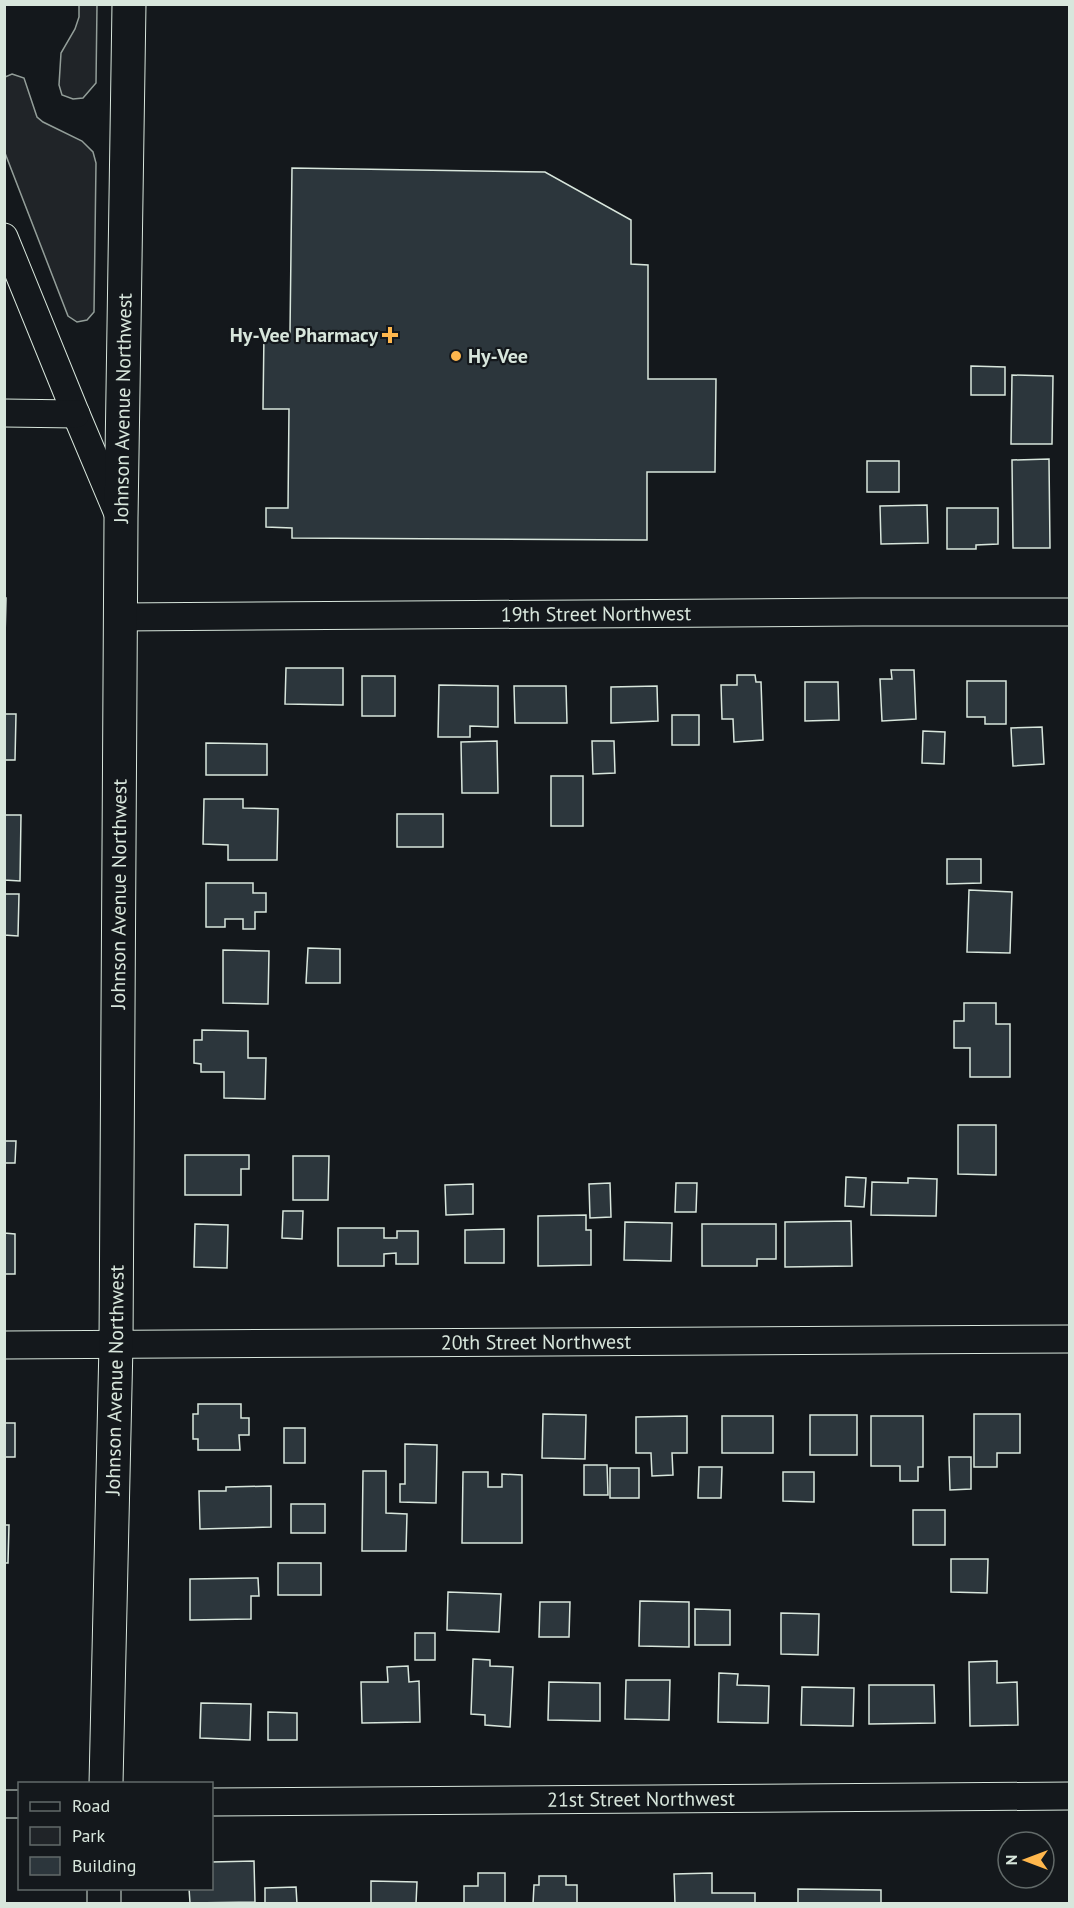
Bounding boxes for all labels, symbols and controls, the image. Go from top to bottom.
street label: Johnson Avenue Northwest [108,293,138,524]
place label: Hy-Vee Pharmacy [230,322,378,348]
marker: Hy-Vee Pharmacy [383,328,397,342]
place label: Hy-Vee [468,343,528,369]
marker: Hy-Vee [449,349,463,363]
street label: 19th Street Northwest [501,600,692,627]
street label: Johnson Avenue Northwest [105,779,132,1010]
street label: Johnson Avenue Northwest [100,1265,129,1497]
street label: 20th Street Northwest [441,1328,632,1356]
legend [18,1782,213,1890]
street label: 21st Street Northwest [547,1785,735,1813]
text: Road [72,1794,110,1817]
text: Park [72,1824,105,1847]
north arrow [996,1830,1056,1890]
text: Building [72,1854,136,1877]
text: N [1001,1855,1021,1865]

